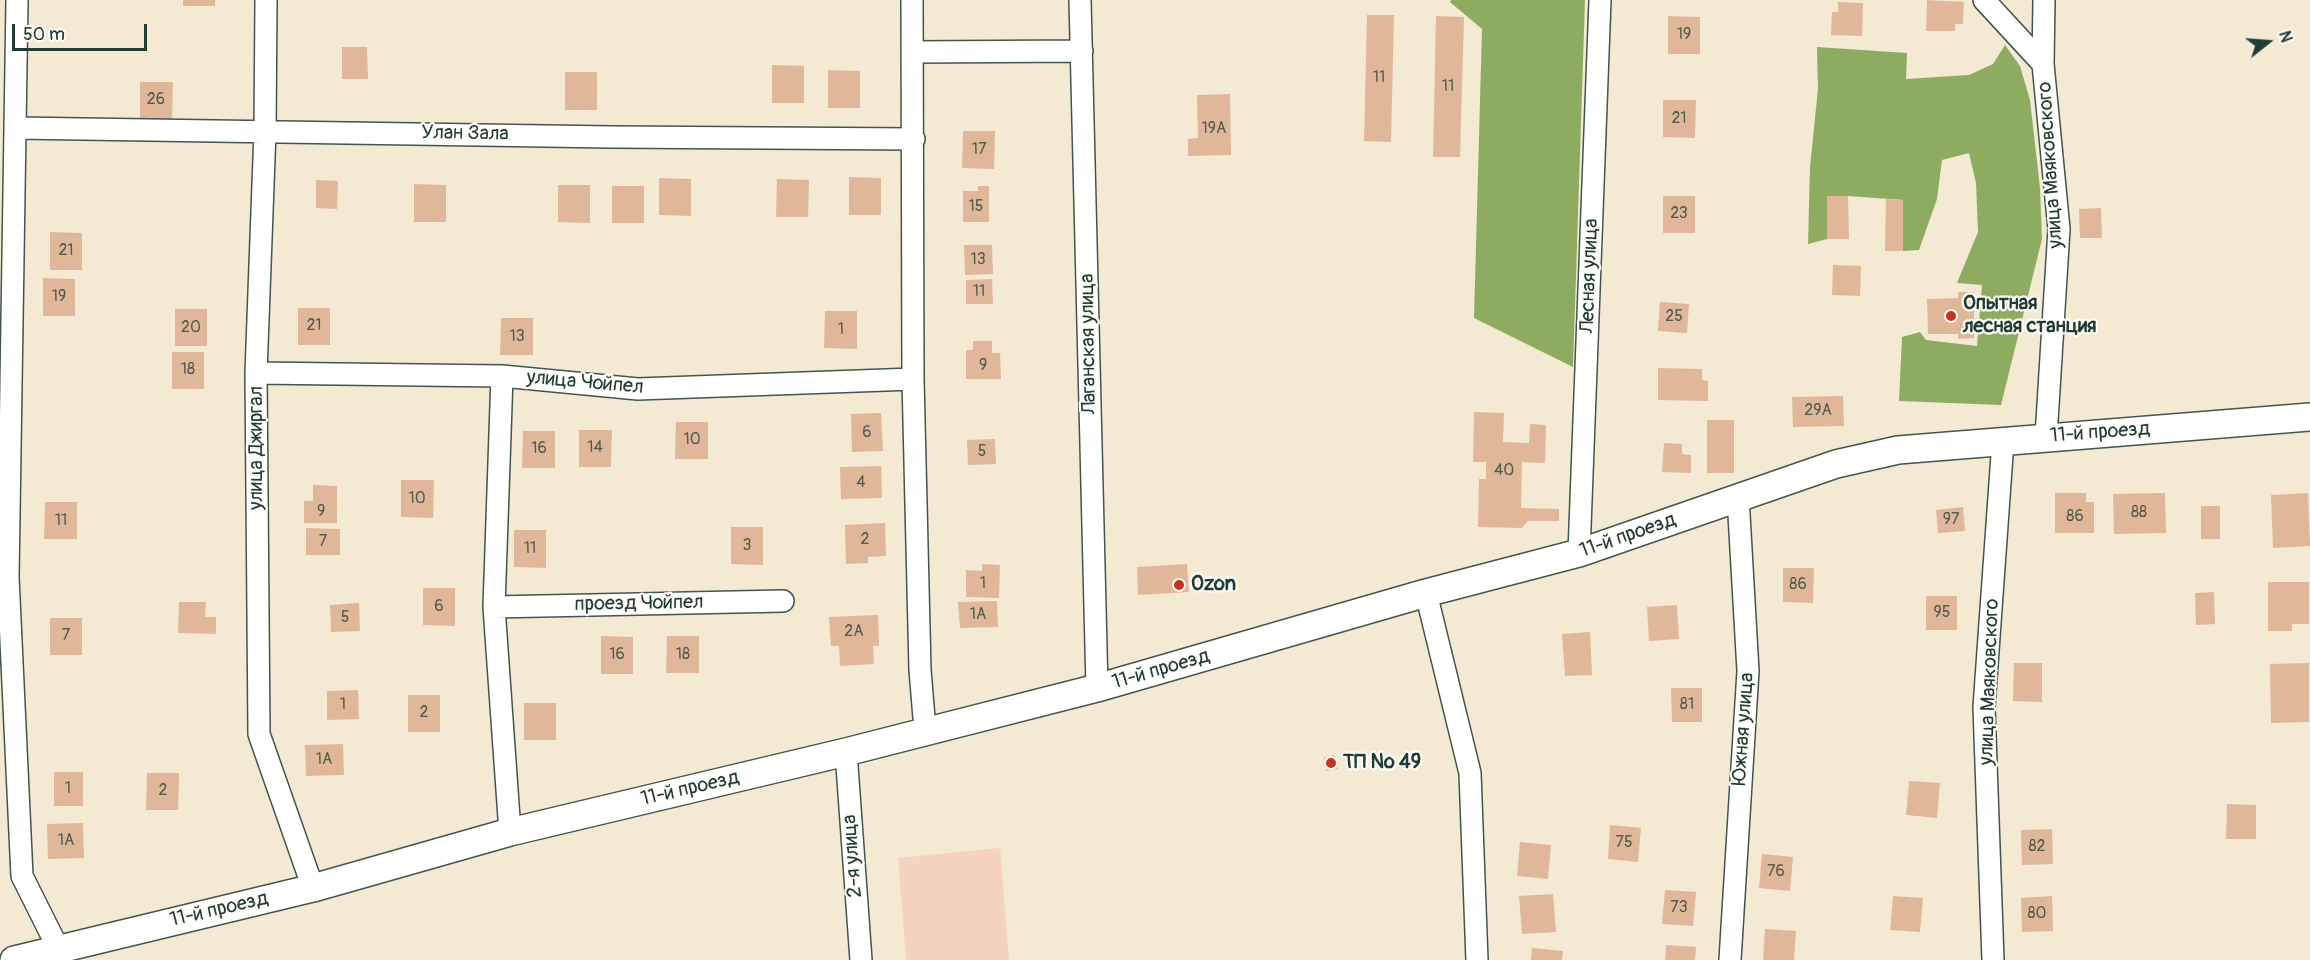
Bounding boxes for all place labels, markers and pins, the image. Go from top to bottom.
place label: Опытная лесная станция [1963,292,2096,339]
marker: Опытная лесная станция [1944,309,1958,323]
place label: Ozon [1191,573,1236,597]
marker: Ozon [1172,578,1186,592]
place label: ТП № 49 [1343,751,1421,775]
marker: ТП № 49 [1324,756,1338,770]

